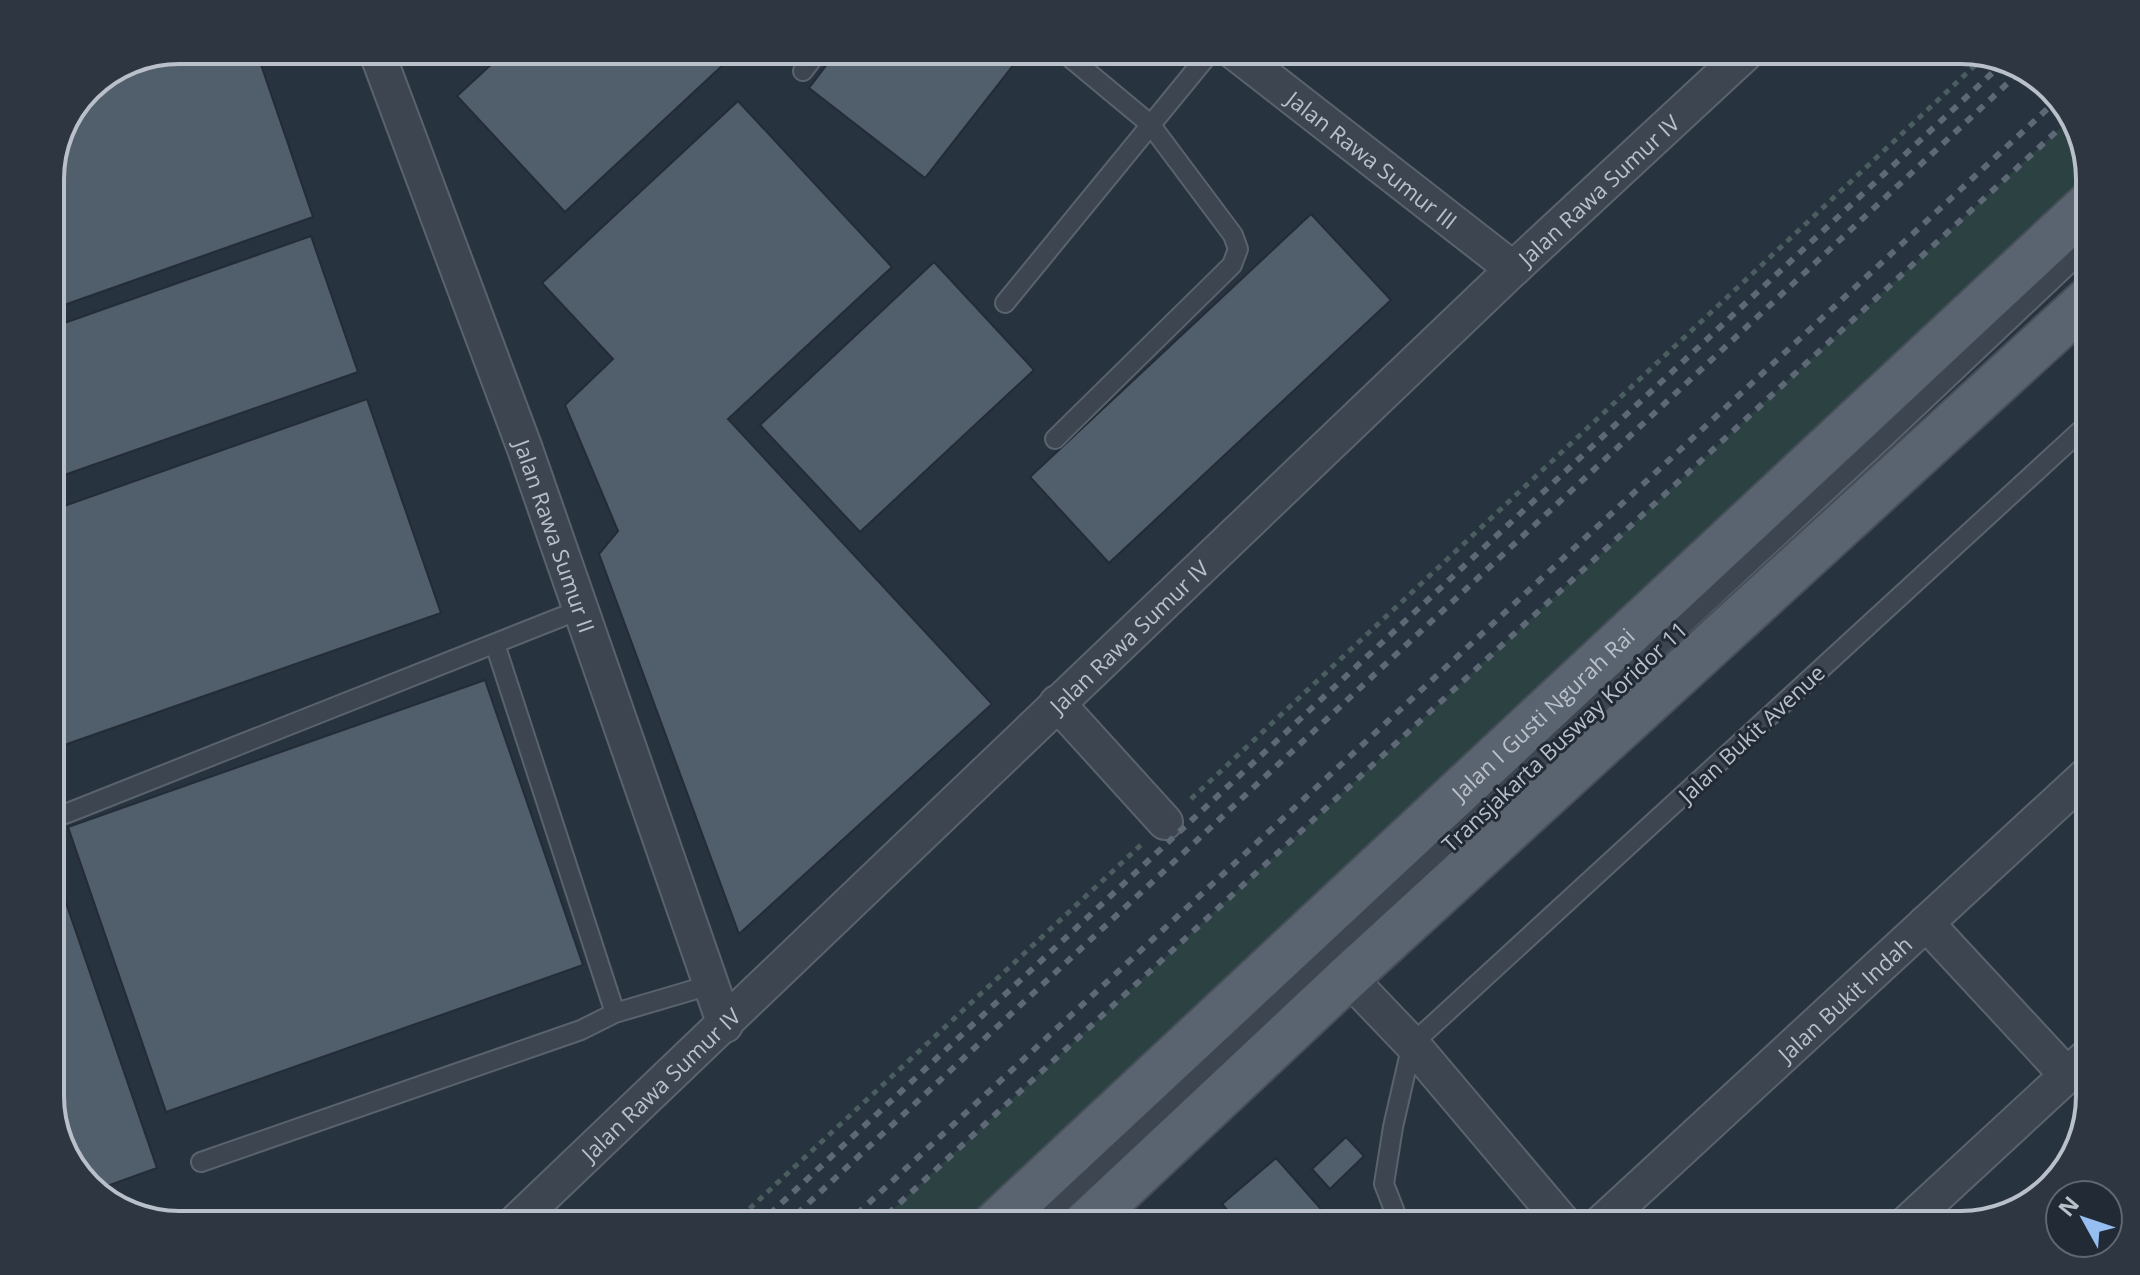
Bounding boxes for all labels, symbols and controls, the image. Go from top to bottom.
street label: Jalan Rawa Sumur III [1279,82,1464,235]
street label: Jalan Rawa Sumur IV [1510,107,1686,273]
street label: Jalan Rawa Sumur II [507,433,603,637]
street label: Jalan Rawa Sumur IV [1041,552,1216,721]
street label: Transjakarta Busway Koridor 11 [1435,614,1693,858]
street label: Jalan I Gusti Ngurah Rai [1443,621,1641,808]
street label: Jalan Bukit Avenue [1670,657,1831,810]
street label: Jalan Bukit Indah [1769,929,1918,1069]
street label: Jalan Rawa Sumur IV [573,1000,747,1169]
north arrow [2044,1179,2124,1259]
text: N [2051,1189,2085,1222]

